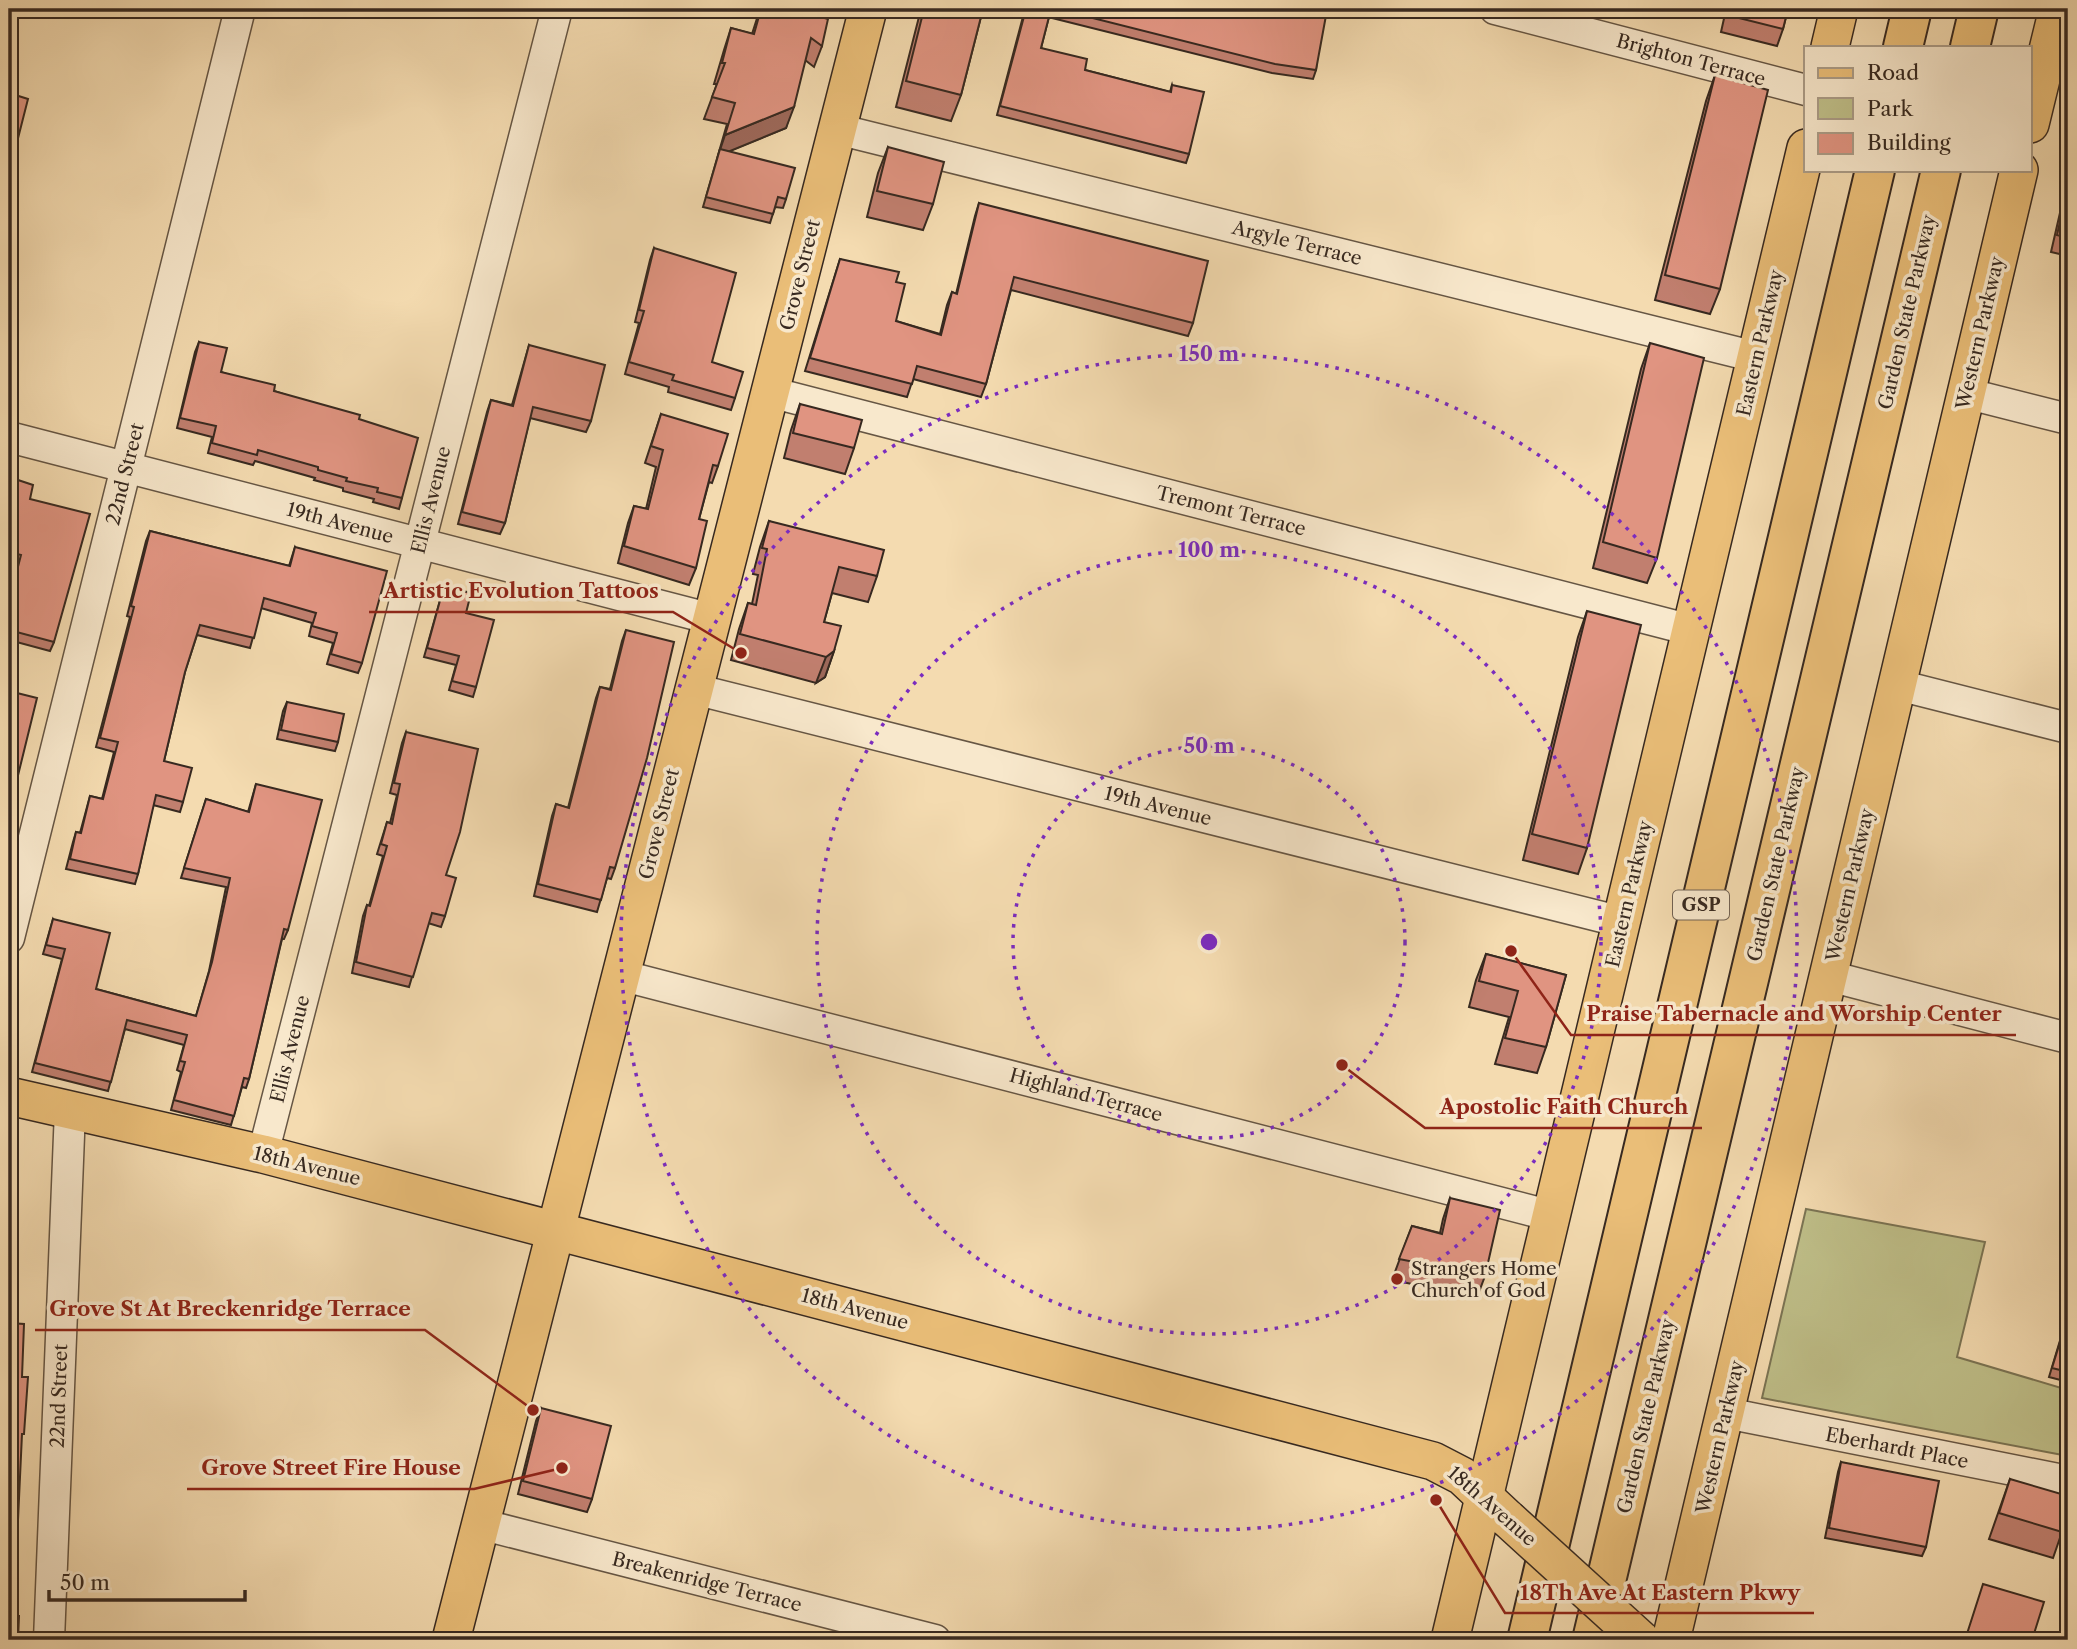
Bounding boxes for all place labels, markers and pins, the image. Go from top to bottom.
callout: Artistic Evolution Tattoos [369,570,673,612]
centre of rings [1197,930,1221,954]
callout: Praise Tabernacle and Worship Center [1571,993,2016,1035]
callout: Apostolic Faith Church [1425,1086,1702,1128]
place label: Strangers Home Church of God [1411,1257,1557,1302]
marker: Strangers Home Church of God [1389,1271,1405,1287]
callout: Grove St At Breckenridge Terrace [35,1288,425,1330]
callout: Grove Street Fire House [187,1447,474,1489]
callout: 18Th Ave At Eastern Pkwy [1505,1571,1814,1613]

